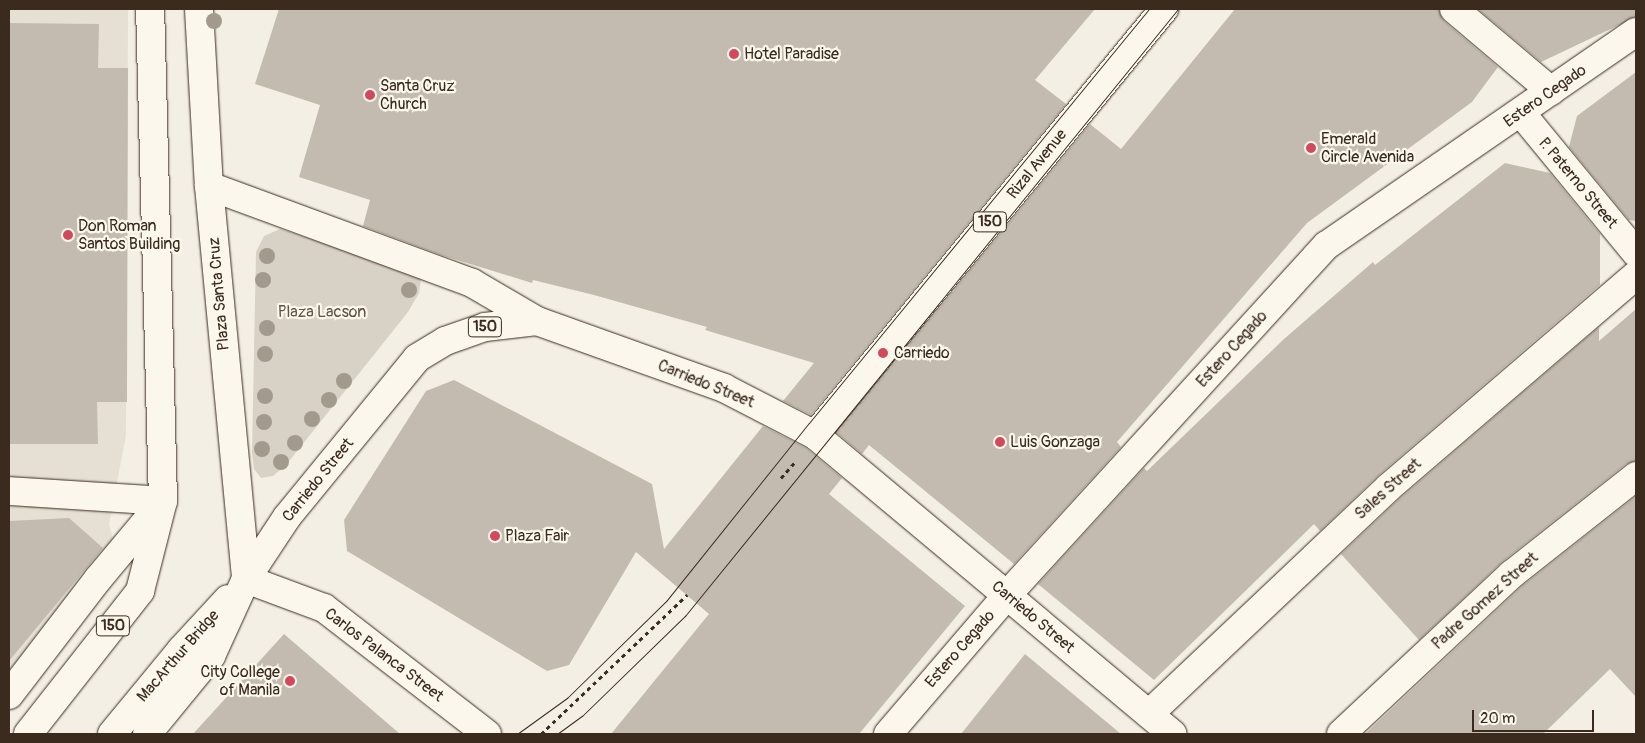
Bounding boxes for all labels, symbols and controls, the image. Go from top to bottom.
place label: Hotel Paradise [744,44,839,64]
marker: Hotel Paradise [728,48,740,60]
street label: Estero Cegado [1500,60,1590,132]
place label: Santa Cruz Church [380,76,455,114]
marker: Santa Cruz Church [364,89,376,101]
street label: Rizal Avenue [1003,125,1071,203]
place label: Emerald Circle Avenida [1321,129,1414,167]
street label: P. Paterno Street [1534,134,1622,232]
marker: Emerald Circle Avenida [1305,142,1317,154]
road number: 150 [972,210,1008,234]
place label: Don Roman Santos Building [78,216,180,254]
marker: Don Roman Santos Building [62,229,74,241]
street label: Plaza Santa Cruz [204,236,234,352]
park label: Plaza Lacson [278,302,366,322]
street label: Estero Cegado [1193,307,1271,391]
road number: 150 [468,314,502,340]
place label: Carriedo [894,343,950,363]
marker: Carriedo [876,346,890,360]
street label: Carriedo Street [655,356,757,412]
place label: Luis Gonzaga [1010,432,1100,452]
street label: Carriedo Street [278,434,358,526]
marker: Luis Gonzaga [994,436,1006,448]
street label: Sales Street [1351,454,1425,524]
place label: Plaza Fair [505,526,569,546]
marker: Plaza Fair [489,530,501,542]
street label: Padre Gomez Street [1428,548,1542,654]
street label: Carriedo Street [988,577,1078,657]
street label: Carlos Palanca Street [321,604,447,706]
street label: MacArthur Bridge [133,606,223,706]
street label: Estero Cegado [921,606,999,692]
road number: 150 [96,614,130,638]
place label: City College of Manila [201,662,280,700]
marker: City College of Manila [284,675,296,687]
scale bar [1475,700,1598,732]
text: 20 m [1480,709,1515,728]

